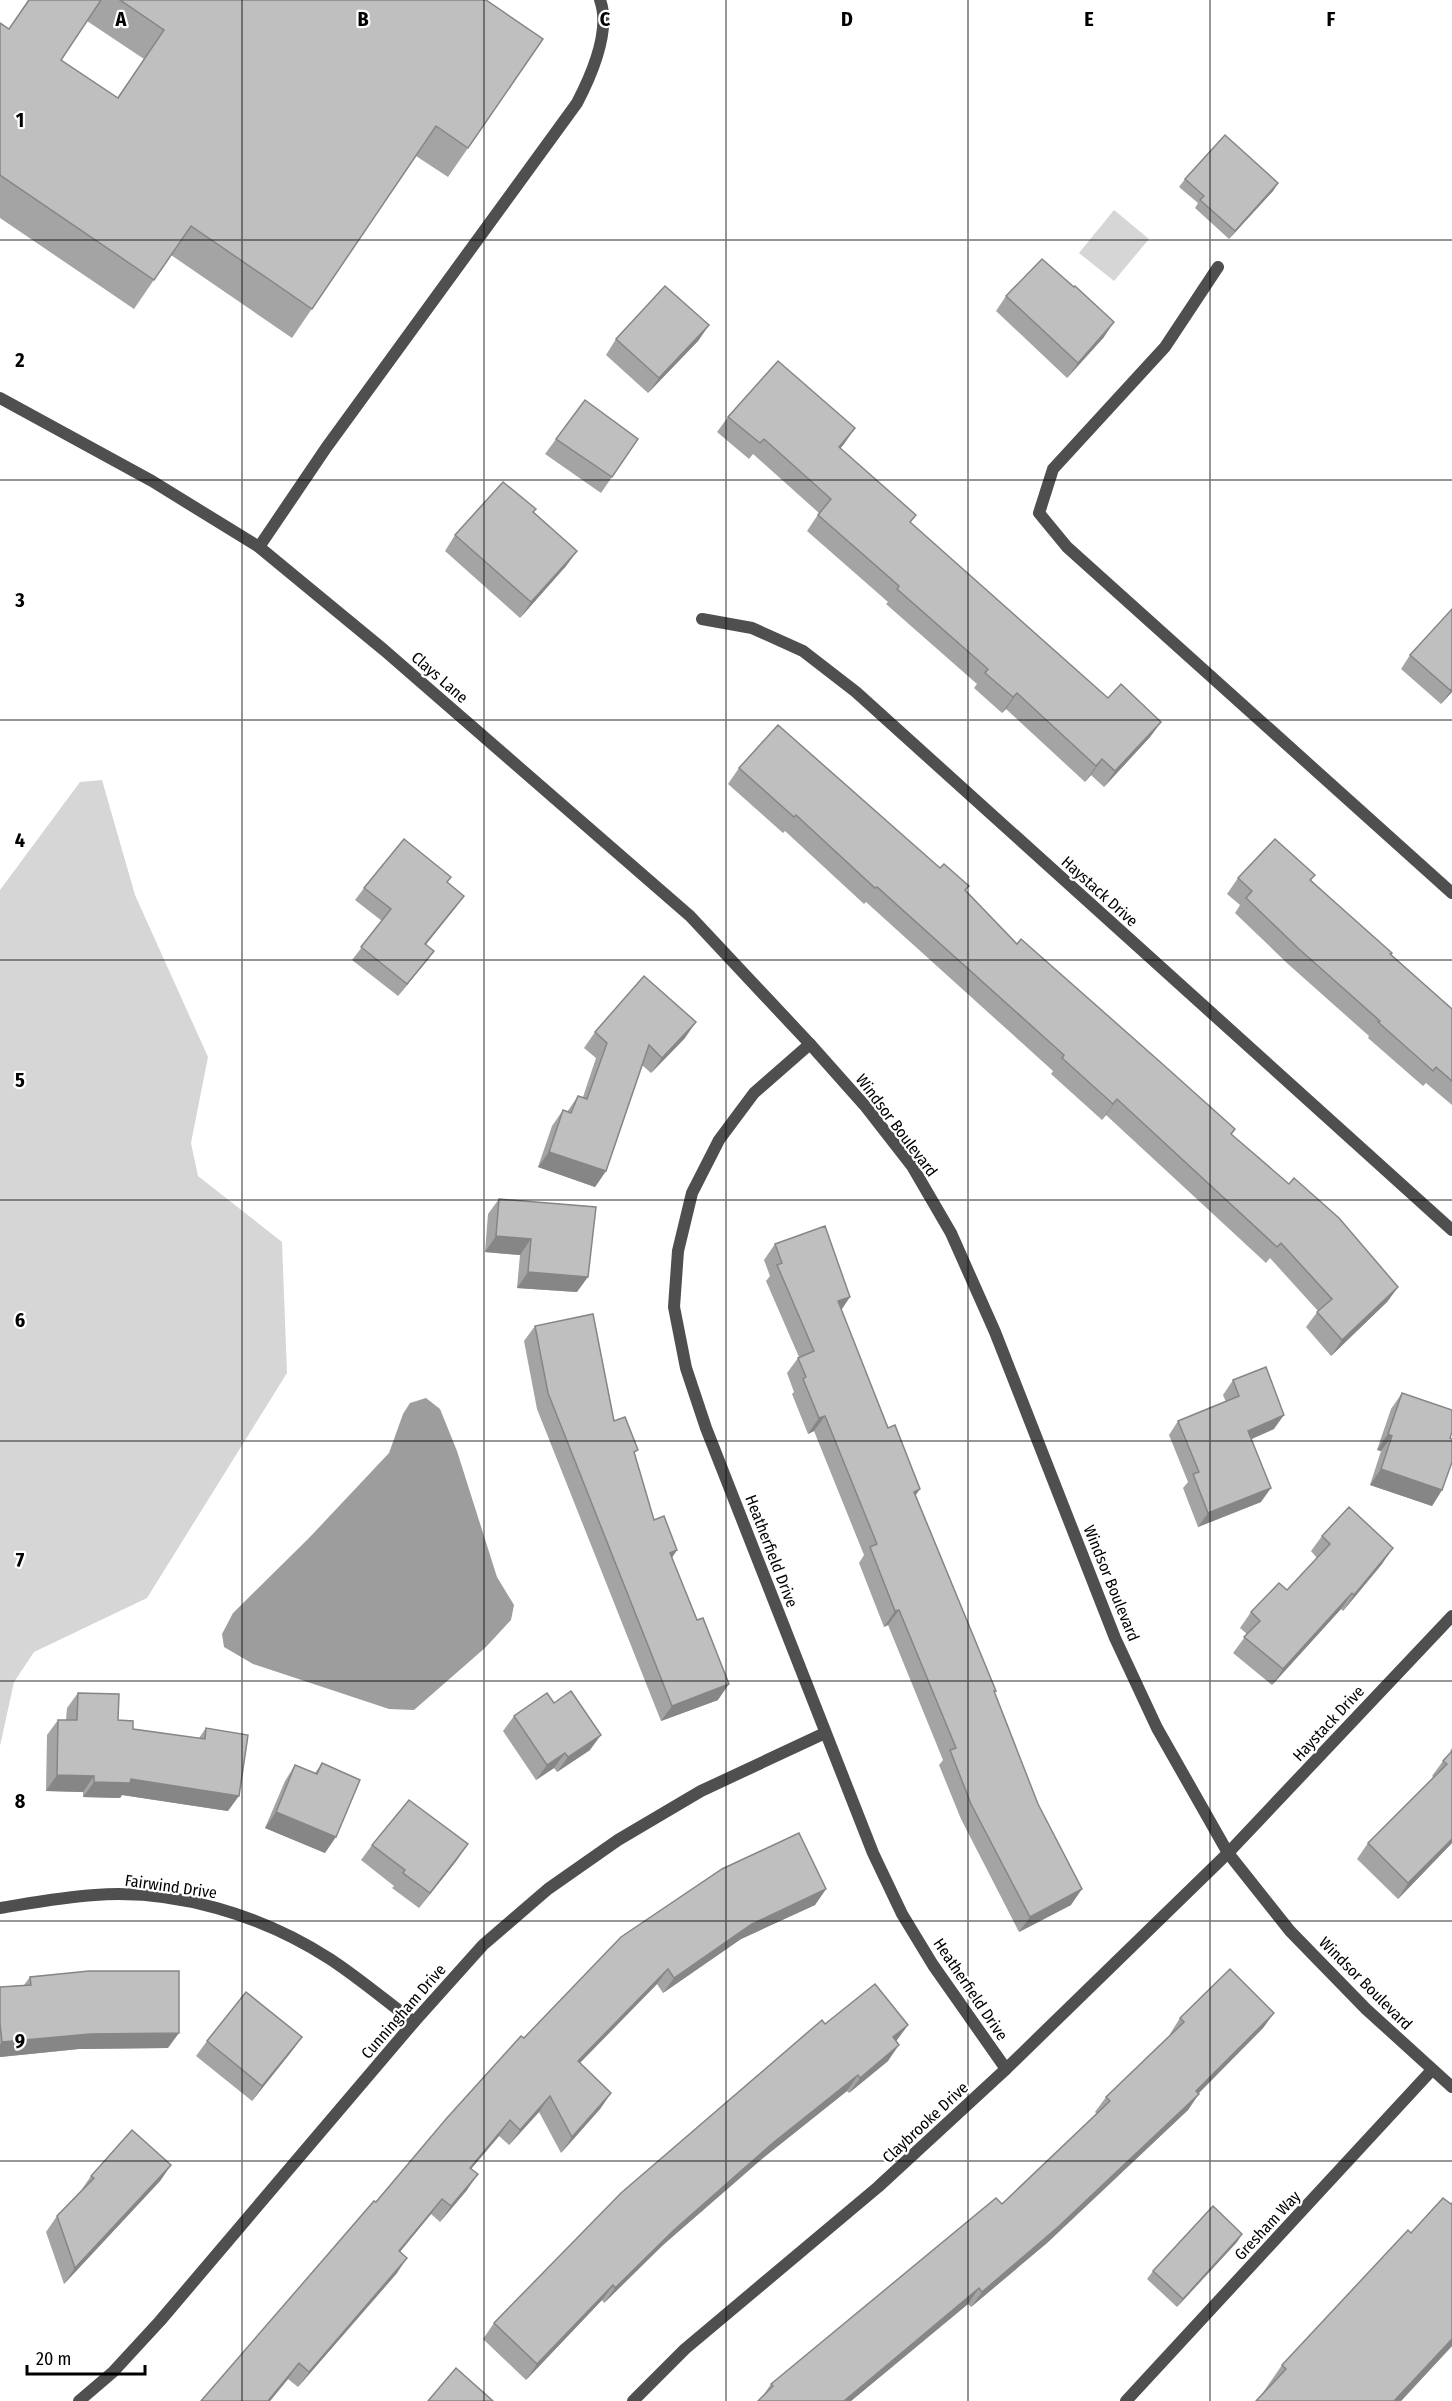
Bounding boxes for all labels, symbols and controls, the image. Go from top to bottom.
text: A [115,7,128,31]
text: B [357,7,369,31]
text: C [600,7,611,31]
text: D [841,7,853,31]
text: E [1084,7,1094,31]
text: F [1327,7,1336,31]
text: 1 [16,108,24,132]
text: 2 [14,348,25,372]
text: 3 [14,588,25,612]
street label: Clays Lane [408,648,472,707]
text: 4 [15,828,25,852]
street label: Haystack Drive [1058,852,1142,931]
text: 5 [15,1068,25,1092]
street label: Windsor Boulevard [852,1070,941,1180]
text: 6 [15,1308,25,1332]
street label: Heatherfield Drive [741,1492,802,1610]
street label: Windsor Boulevard [1080,1522,1143,1644]
text: 7 [16,1548,25,1572]
street label: Haystack Drive [1289,1682,1368,1765]
text: 8 [15,1789,26,1813]
street label: Fairwind Drive [124,1871,218,1902]
street label: Windsor Boulevard [1315,1933,1416,2034]
street label: Heatherfield Drive [929,1935,1012,2044]
street label: Cunningham Drive [357,1960,450,2063]
text: 9 [15,2029,25,2053]
street label: Claybrooke Drive [879,2078,972,2167]
street label: Gresham Way [1231,2186,1305,2264]
scale bar [27,2338,146,2376]
text: 20 m [36,2348,71,2370]

